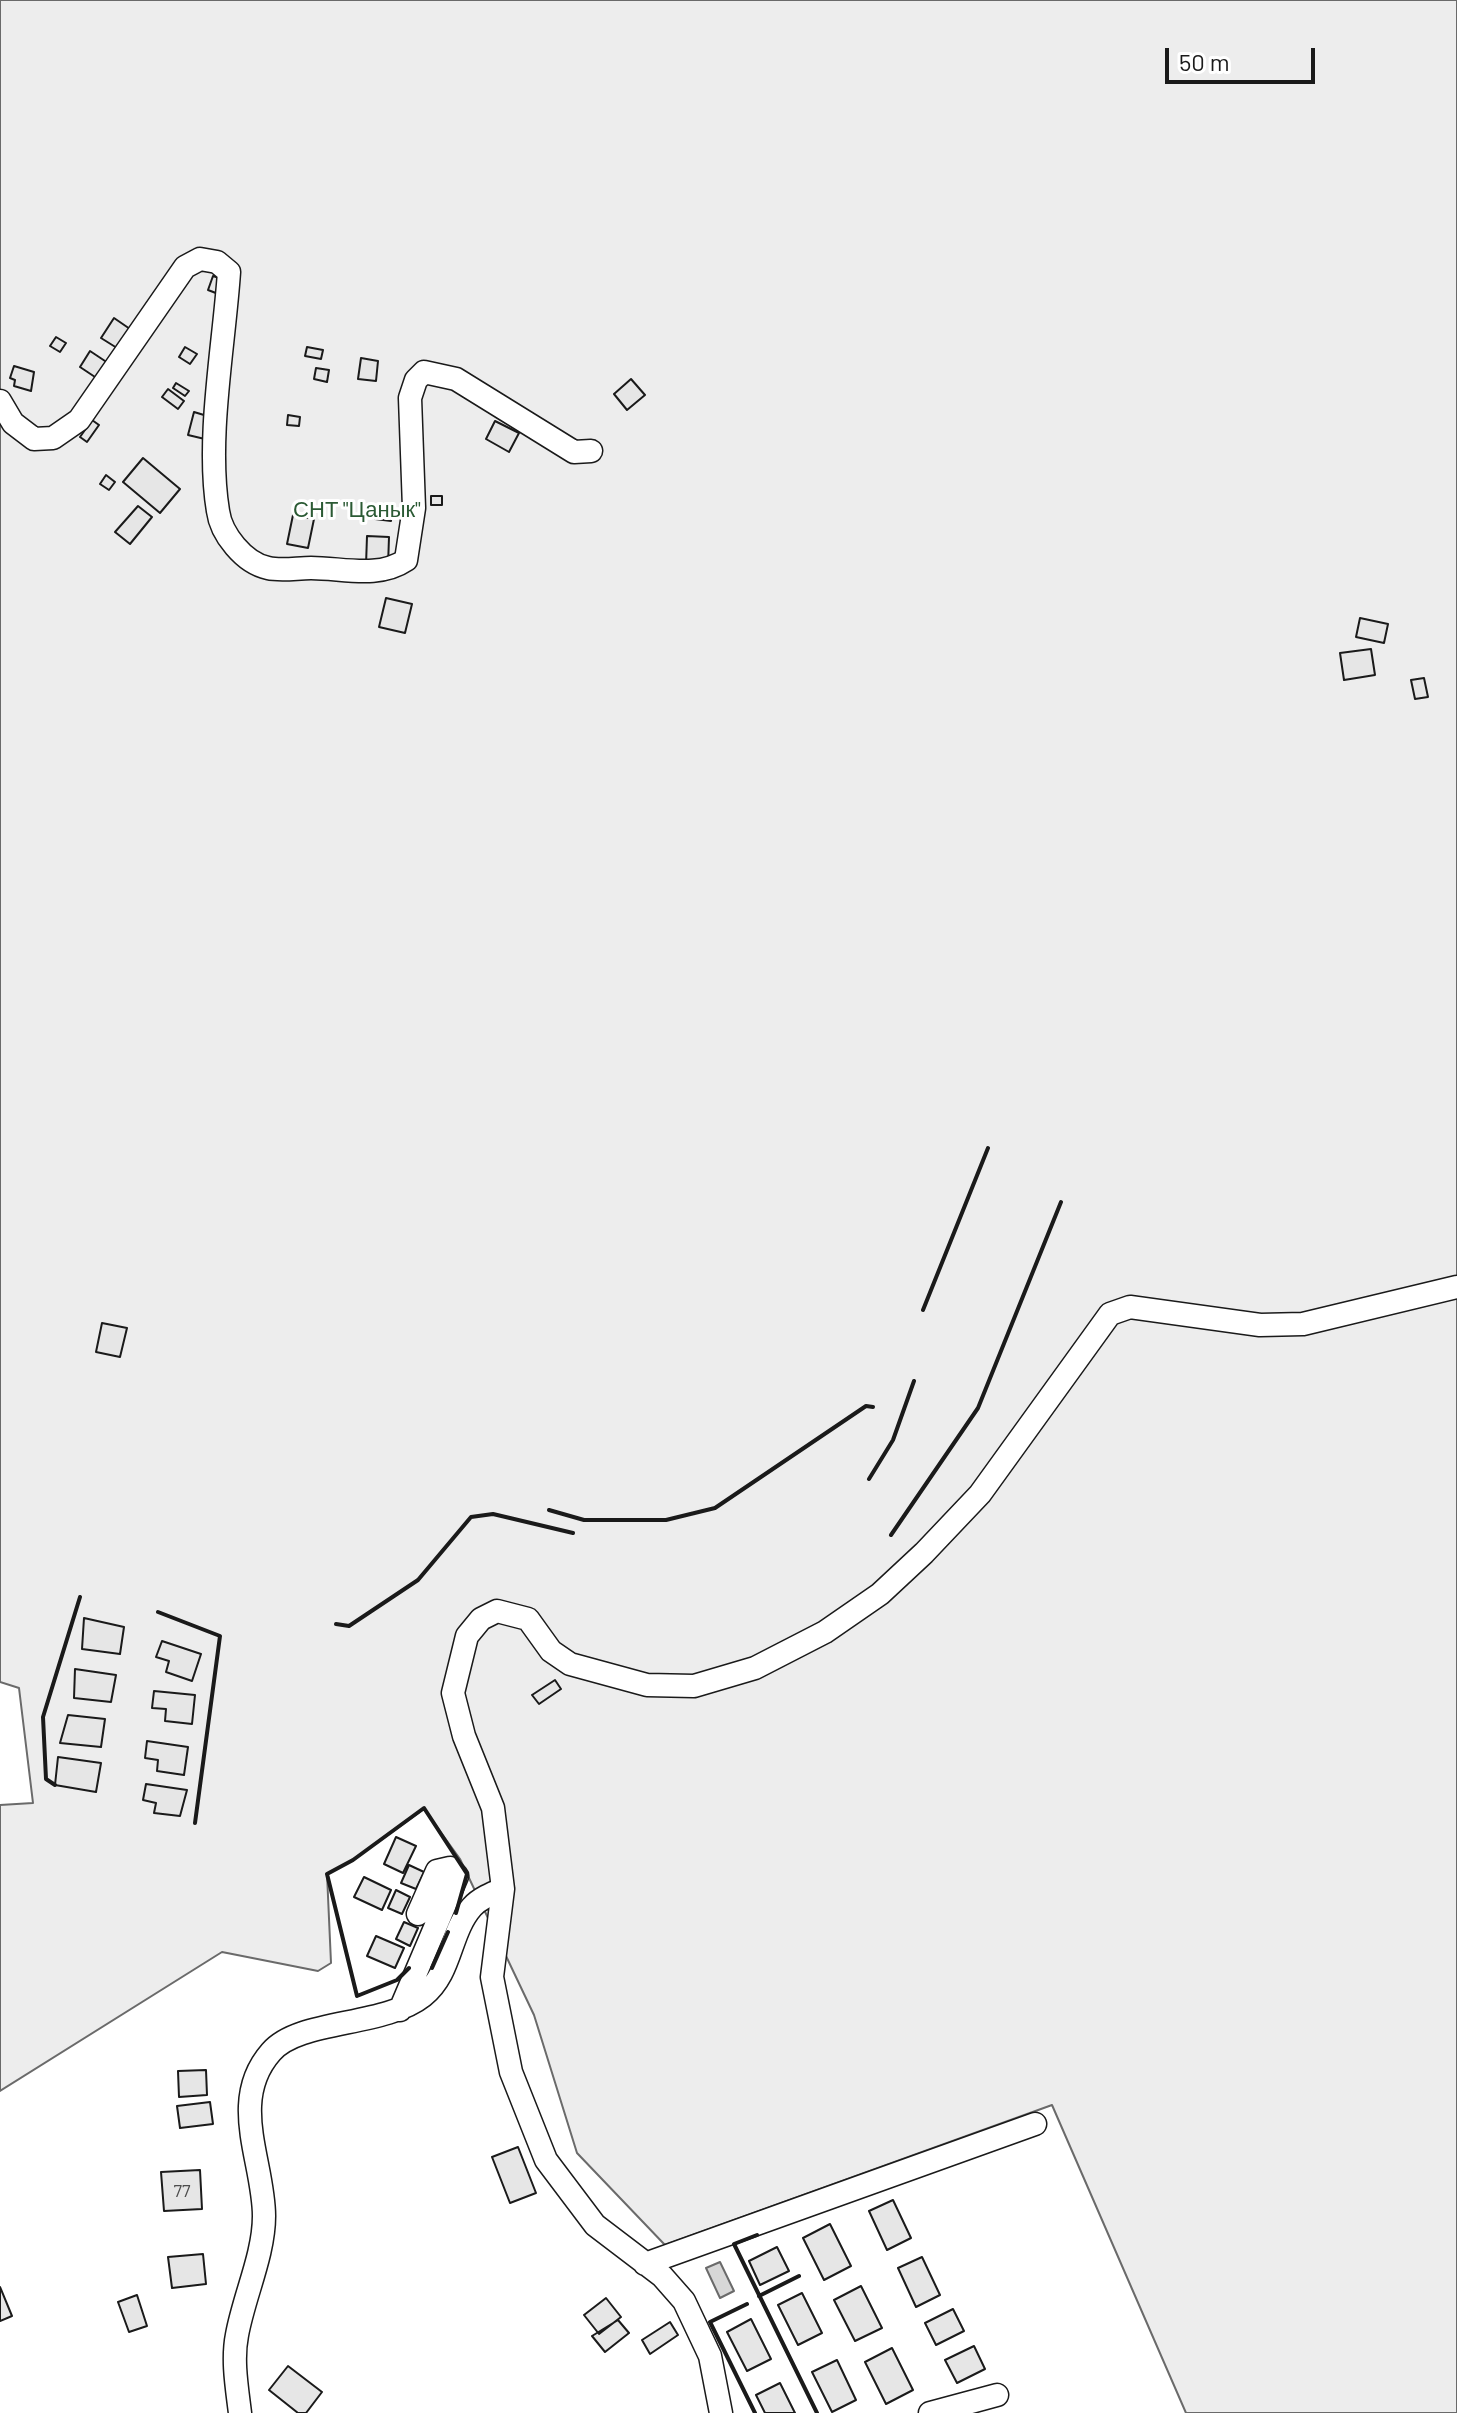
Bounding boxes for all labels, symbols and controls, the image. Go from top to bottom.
scale bar [1169,32,1319,82]
text: 50 m [1179,47,1230,76]
park label: СНТ "Цанык" [293,497,421,523]
house number: 77 [173,2180,191,2202]

